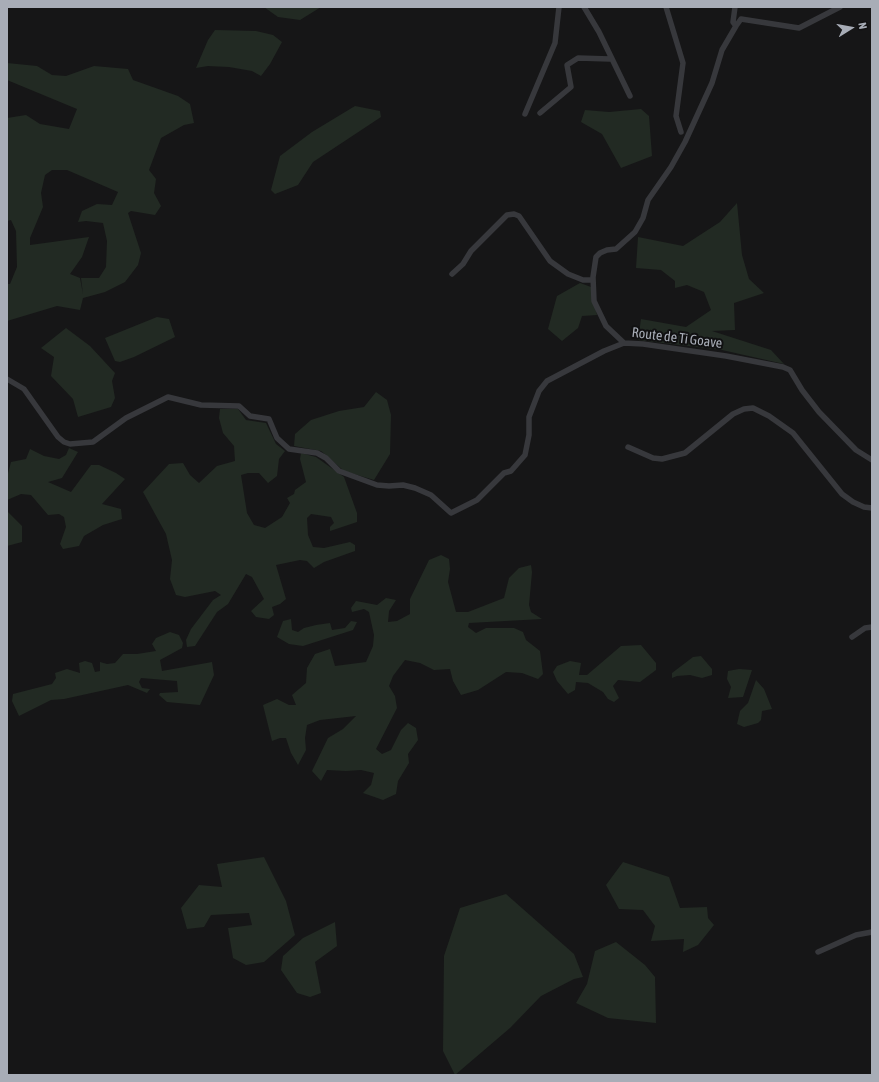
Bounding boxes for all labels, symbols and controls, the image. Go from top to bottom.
north arrow [831,8,871,48]
text: N [856,21,869,30]
street label: Route de Ti Goave [631,324,723,352]

